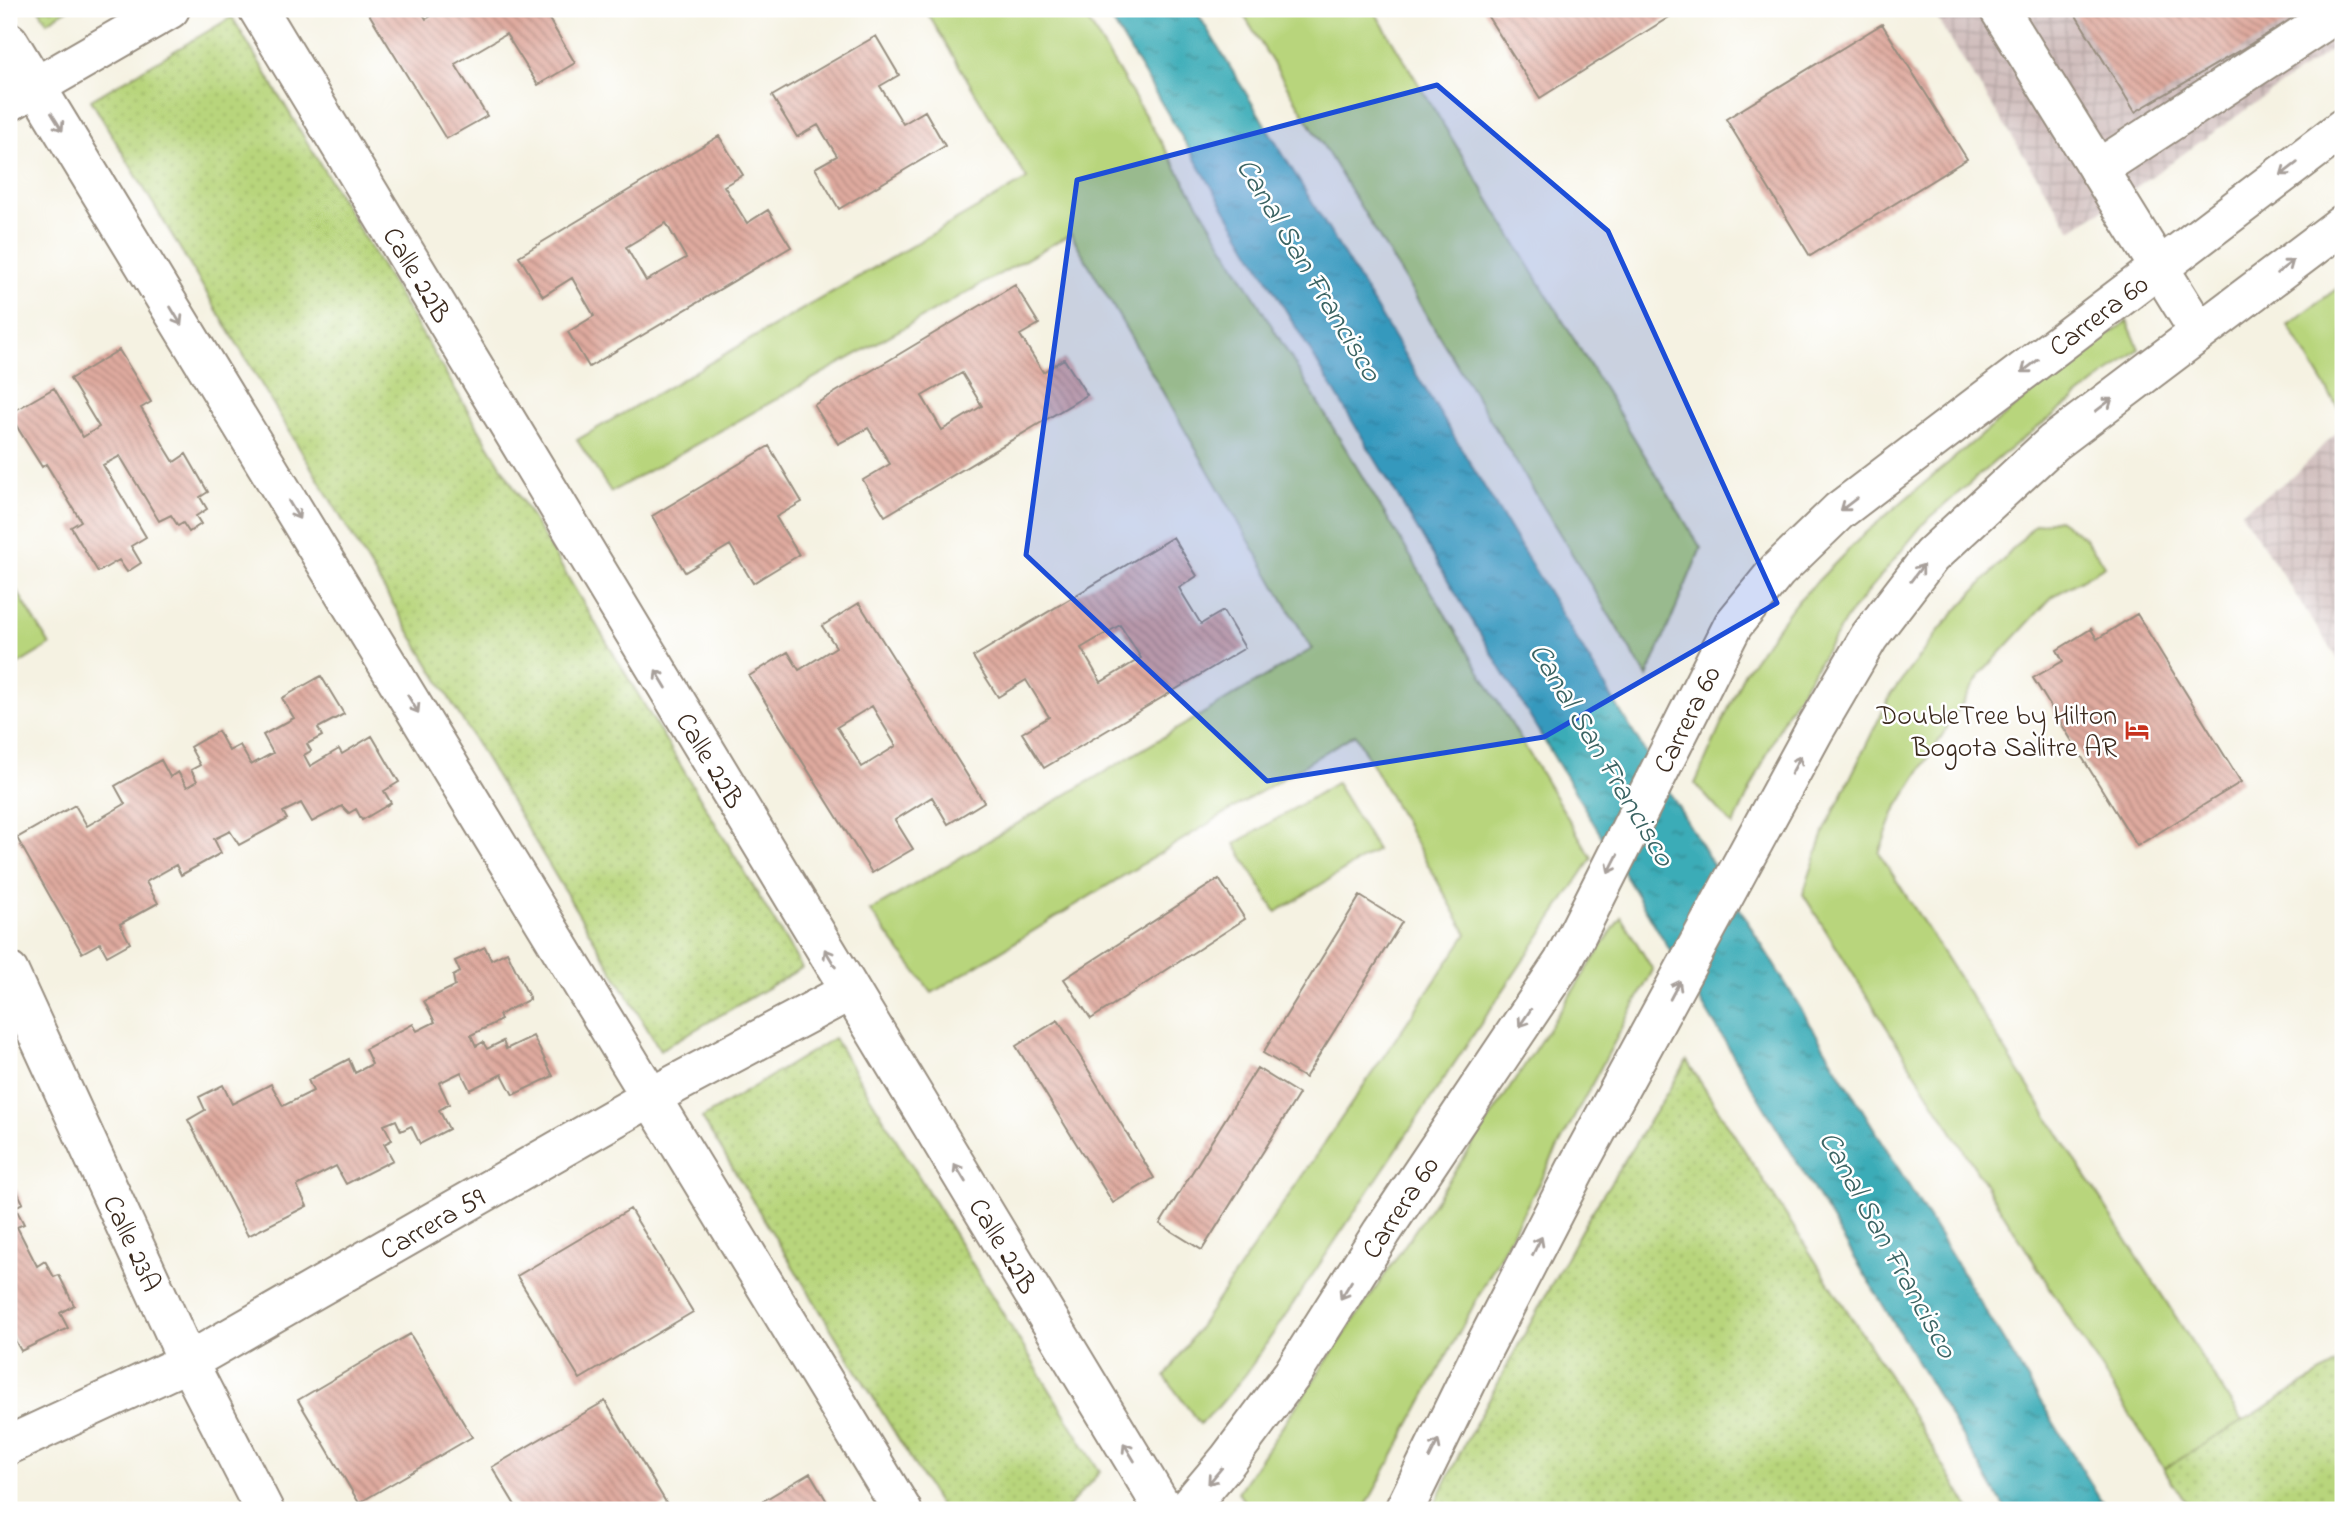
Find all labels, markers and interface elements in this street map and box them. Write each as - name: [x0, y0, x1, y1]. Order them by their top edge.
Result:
- one-way arrow: [50, 111, 64, 131]
- water label: Canal San Francisco: [1223, 150, 1392, 392]
- one-way arrow: [2280, 162, 2299, 176]
- street label: Calle 22B: [370, 220, 460, 332]
- one-way arrow: [2275, 260, 2294, 275]
- street label: Carrera 60: [2041, 266, 2158, 369]
- one-way arrow: [169, 305, 183, 325]
- one-way arrow: [2021, 358, 2039, 373]
- one-way arrow: [2094, 397, 2113, 412]
- one-way arrow: [1840, 497, 1859, 511]
- one-way arrow: [288, 499, 302, 519]
- one-way arrow: [1910, 565, 1925, 583]
- water label: Canal San Francisco: [1516, 635, 1685, 877]
- street label: Carrera 60: [1644, 660, 1733, 781]
- one-way arrow: [654, 670, 668, 690]
- one-way arrow: [406, 693, 420, 713]
- place label: DoubleTree by Hilton Bogota Salitre AR: [1876, 697, 2118, 770]
- street label: Calle 22B: [663, 706, 753, 818]
- hotel icon: DoubleTree by Hilton Bogota Salitre AR: [2123, 716, 2151, 744]
- one-way arrow: [1790, 755, 1803, 776]
- one-way arrow: [1605, 854, 1619, 874]
- one-way arrow: [822, 948, 836, 968]
- one-way arrow: [1668, 981, 1682, 1001]
- one-way arrow: [1518, 1008, 1532, 1027]
- water label: Canal San Francisco: [1806, 1124, 1968, 1368]
- street label: Carrera 60: [1353, 1149, 1451, 1268]
- one-way arrow: [953, 1164, 967, 1184]
- street label: Carrera 59: [373, 1179, 494, 1272]
- street label: Calle 23A: [90, 1189, 170, 1299]
- street label: Calle 22B: [956, 1191, 1046, 1303]
- one-way arrow: [1530, 1236, 1544, 1257]
- one-way arrow: [1338, 1279, 1352, 1299]
- one-way arrow: [1427, 1439, 1441, 1460]
- one-way arrow: [1121, 1442, 1135, 1462]
- one-way arrow: [1207, 1466, 1223, 1484]

